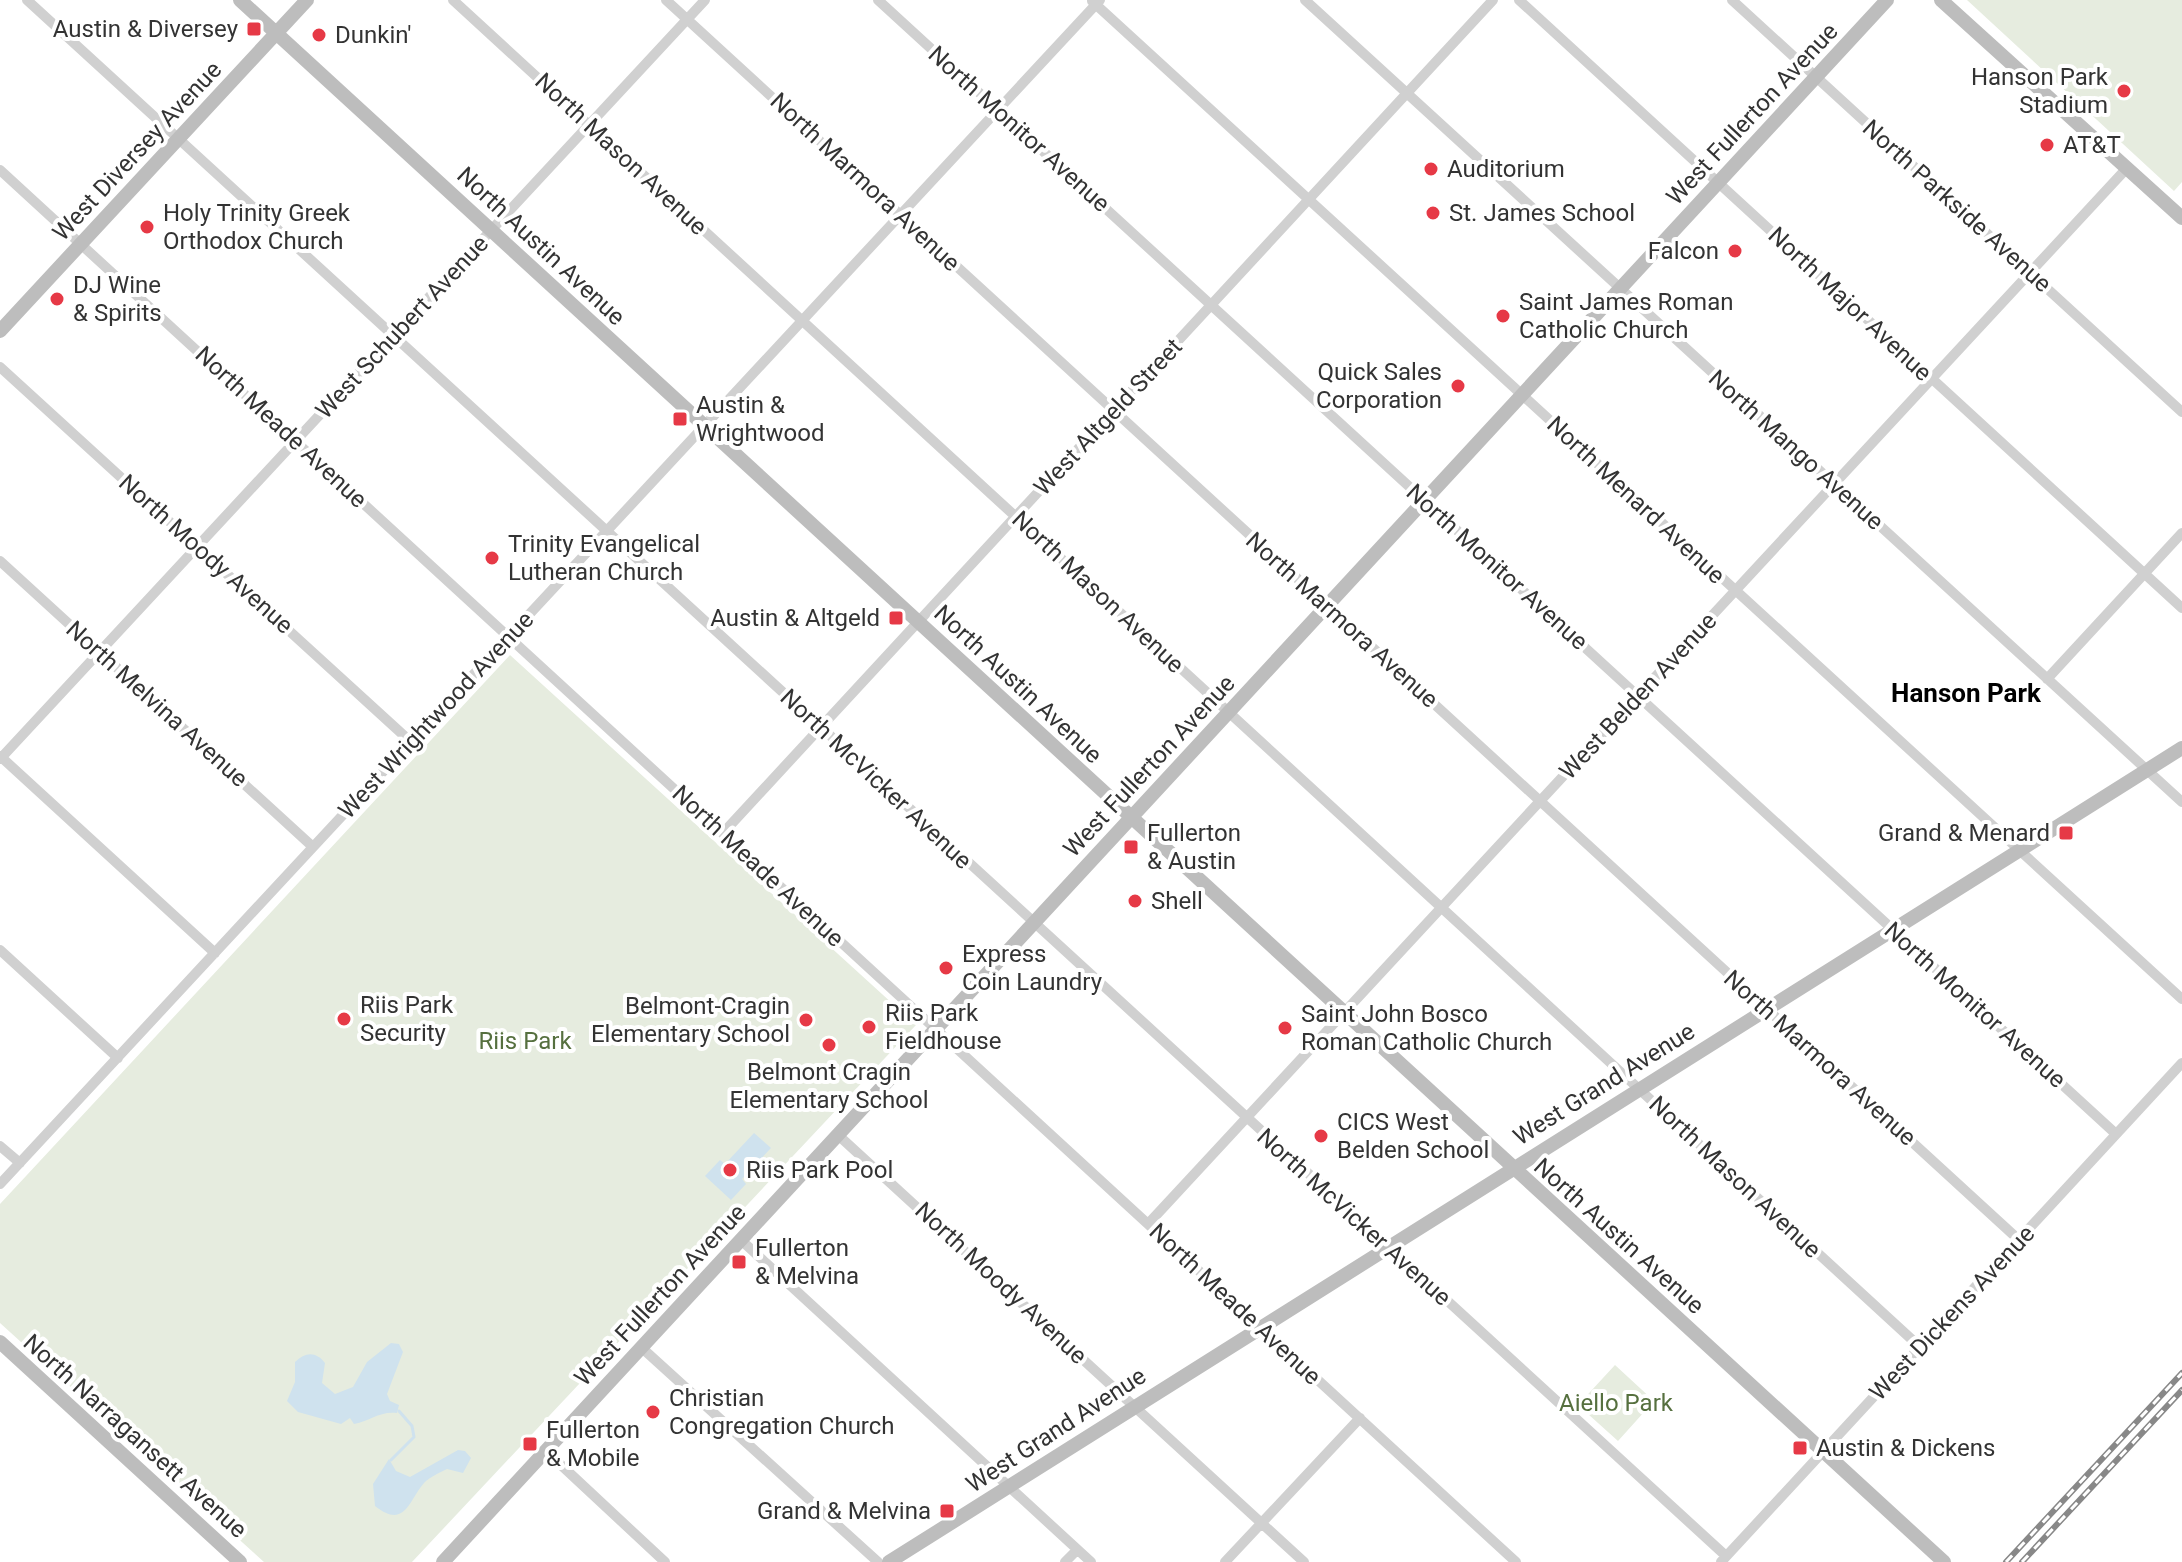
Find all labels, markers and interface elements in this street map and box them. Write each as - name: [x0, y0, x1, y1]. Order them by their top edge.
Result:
- place label: Austin & Diversey: [53, 15, 239, 43]
- street label: West Fullerton Avenue: [1661, 17, 1843, 211]
- marker: Austin & Diversey: [245, 20, 263, 38]
- place label: Dunkin': [335, 21, 411, 49]
- marker: Dunkin': [310, 26, 328, 44]
- street label: North Monitor Avenue: [923, 40, 1115, 218]
- street label: West Diversey Avenue: [47, 56, 227, 246]
- place label: Hanson Park Stadium: [1971, 63, 2109, 119]
- street label: North Mason Avenue: [529, 67, 713, 241]
- marker: Hanson Park Stadium: [2115, 82, 2133, 100]
- street label: North Marmora Avenue: [765, 87, 965, 277]
- street label: North Parkside Avenue: [1857, 114, 2057, 298]
- place label: AT&T: [2063, 131, 2121, 159]
- marker: AT&T: [2038, 136, 2056, 154]
- place label: Auditorium: [1447, 155, 1565, 183]
- marker: Auditorium: [1422, 160, 1440, 178]
- street label: North Austin Avenue: [451, 161, 631, 331]
- place label: Holy Trinity Greek Orthodox Church: [163, 199, 351, 255]
- place label: St. James School: [1449, 199, 1635, 227]
- marker: St. James School: [1424, 204, 1442, 222]
- marker: Holy Trinity Greek Orthodox Church: [138, 218, 156, 236]
- street label: North Major Avenue: [1763, 221, 1937, 387]
- street label: West Schubert Avenue: [310, 230, 494, 424]
- place label: Falcon: [1648, 237, 1719, 265]
- marker: Falcon: [1726, 242, 1744, 260]
- place label: DJ Wine & Spirits: [73, 271, 162, 327]
- place label: Saint James Roman Catholic Church: [1519, 288, 1733, 344]
- marker: DJ Wine & Spirits: [48, 290, 66, 308]
- marker: Saint James Roman Catholic Church: [1494, 307, 1512, 325]
- street label: West Altgeld Street: [1028, 333, 1188, 501]
- street label: North Meade Avenue: [190, 340, 372, 514]
- place label: Quick Sales Corporation: [1316, 358, 1442, 414]
- street label: North Mango Avenue: [1703, 364, 1889, 536]
- marker: Quick Sales Corporation: [1449, 377, 1467, 395]
- place label: Austin & Wrightwood: [696, 391, 825, 447]
- marker: Austin & Wrightwood: [671, 410, 689, 428]
- street label: North Menard Avenue: [1541, 411, 1731, 589]
- street label: North Moody Avenue: [113, 469, 299, 639]
- street label: North Monitor Avenue: [1401, 478, 1593, 656]
- street label: North Mason Avenue: [1006, 505, 1190, 679]
- street label: North Marmora Avenue: [1240, 526, 1444, 714]
- place label: Trinity Evangelical Lutheran Church: [508, 530, 700, 586]
- marker: Trinity Evangelical Lutheran Church: [483, 549, 501, 567]
- street label: North Austin Avenue: [928, 599, 1108, 769]
- place label: Austin & Altgeld: [710, 604, 880, 632]
- street label: West Wrightwood Avenue: [333, 606, 539, 824]
- street label: West Belden Avenue: [1554, 607, 1722, 785]
- marker: Austin & Altgeld: [887, 609, 905, 627]
- street label: North Melvina Avenue: [61, 615, 253, 793]
- street label: West Fullerton Avenue: [1058, 669, 1240, 863]
- district label: Hanson Park: [1891, 678, 2042, 708]
- street label: North McVicker Avenue: [775, 683, 977, 875]
- street label: North Meade Avenue: [667, 779, 849, 953]
- place label: Fullerton & Austin: [1147, 819, 1241, 875]
- place label: Grand & Menard: [1878, 819, 2050, 847]
- marker: Grand & Menard: [2057, 824, 2075, 842]
- marker: Fullerton & Austin: [1122, 838, 1140, 856]
- place label: Shell: [1151, 887, 1203, 915]
- marker: Shell: [1126, 892, 1144, 910]
- street label: North Monitor Avenue: [1879, 916, 2071, 1094]
- place label: Express Coin Laundry: [962, 940, 1103, 996]
- marker: Express Coin Laundry: [937, 959, 955, 977]
- street label: North Marmora Avenue: [1718, 964, 1922, 1152]
- place label: Riis Park Security: [360, 991, 454, 1047]
- place label: Belmont-Cragin Elementary School: [591, 992, 790, 1048]
- place label: Riis Park Fieldhouse: [885, 999, 1001, 1055]
- place label: Saint John Bosco Roman Catholic Church: [1301, 1000, 1552, 1056]
- marker: Riis Park Security: [335, 1010, 353, 1028]
- marker: Belmont-Cragin Elementary School: [797, 1011, 815, 1029]
- street label: West Grand Avenue: [1508, 1017, 1700, 1151]
- marker: Riis Park Fieldhouse: [860, 1018, 878, 1036]
- marker: Saint John Bosco Roman Catholic Church: [1276, 1019, 1294, 1037]
- park label: Riis Park: [478, 1027, 572, 1055]
- marker: Belmont Cragin Elementary School: [820, 1036, 838, 1054]
- place label: Belmont Cragin Elementary School: [729, 1058, 929, 1114]
- street label: North Mason Avenue: [1643, 1090, 1827, 1264]
- place label: CICS West Belden School: [1337, 1108, 1489, 1164]
- street label: North McVicker Avenue: [1251, 1123, 1457, 1311]
- marker: CICS West Belden School: [1312, 1127, 1330, 1145]
- street label: North Austin Avenue: [1528, 1152, 1710, 1320]
- place label: Riis Park Pool: [746, 1156, 893, 1184]
- marker: Riis Park Pool: [721, 1161, 739, 1179]
- street label: North Moody Avenue: [909, 1196, 1093, 1370]
- street label: West Fullerton Avenue: [569, 1198, 751, 1392]
- street label: North Meade Avenue: [1144, 1217, 1326, 1391]
- street label: West Dickens Avenue: [1864, 1220, 2040, 1406]
- place label: Fullerton & Melvina: [755, 1234, 859, 1290]
- marker: Fullerton & Melvina: [730, 1253, 748, 1271]
- street label: North Narragansett Avenue: [18, 1328, 252, 1544]
- street label: West Grand Avenue: [961, 1362, 1151, 1498]
- place label: Christian Congregation Church: [669, 1384, 895, 1440]
- park label: Aiello Park: [1559, 1389, 1674, 1417]
- marker: Christian Congregation Church: [644, 1403, 662, 1421]
- place label: Fullerton & Mobile: [546, 1416, 640, 1472]
- place label: Austin & Dickens: [1816, 1434, 1995, 1462]
- marker: Fullerton & Mobile: [521, 1435, 539, 1453]
- marker: Austin & Dickens: [1791, 1439, 1809, 1457]
- place label: Grand & Melvina: [757, 1497, 931, 1525]
- marker: Grand & Melvina: [938, 1502, 956, 1520]

